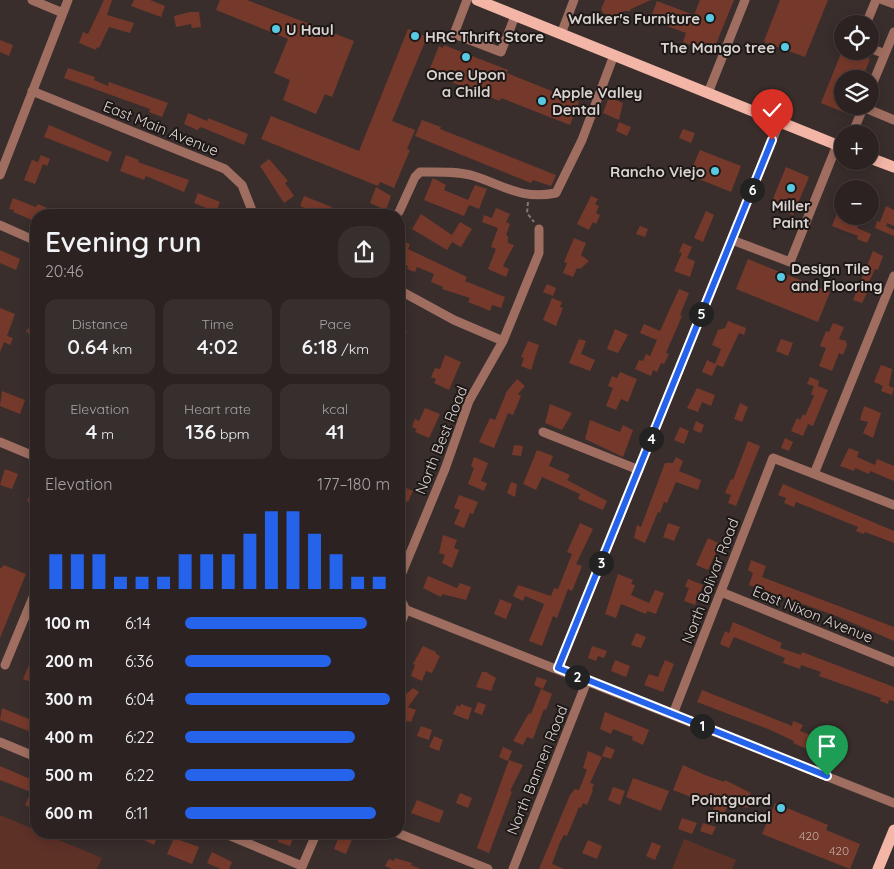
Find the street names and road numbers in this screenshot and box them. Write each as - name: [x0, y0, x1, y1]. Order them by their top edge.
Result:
- street label: East Main Avenue: [101, 96, 221, 160]
- street label: North Best Road: [411, 383, 471, 497]
- street label: North Bolivar Road: [677, 516, 743, 646]
- street label: East Nixon Avenue: [750, 581, 876, 647]
- street label: North Bannen Road: [502, 702, 572, 838]

